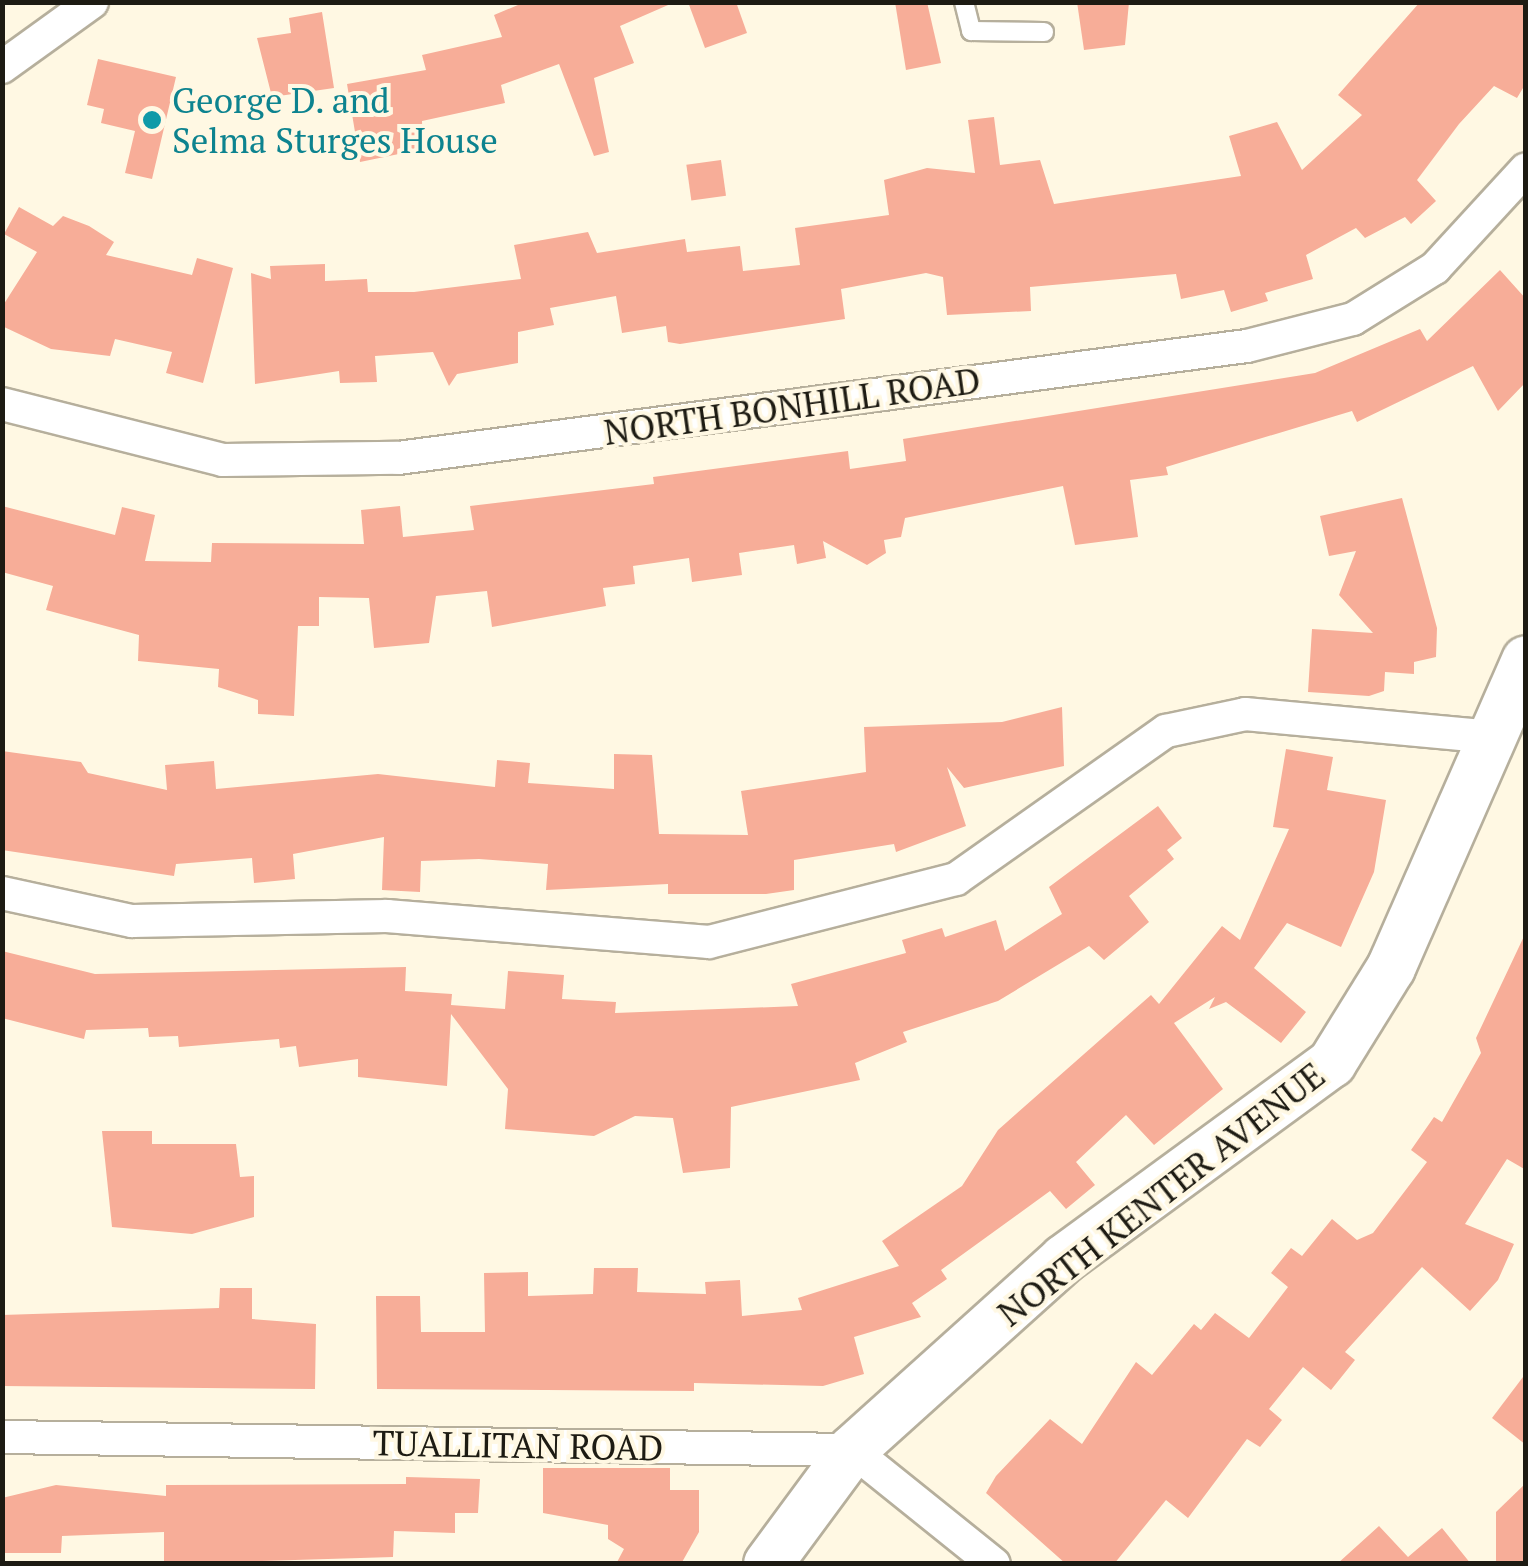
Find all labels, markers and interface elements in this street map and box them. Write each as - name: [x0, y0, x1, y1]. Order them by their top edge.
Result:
- place label: George D. and Selma Sturges House: [172, 79, 498, 161]
- marker: George D. and Selma Sturges House: [141, 109, 163, 131]
- street label: NORTH BONHILL ROAD: [601, 359, 983, 453]
- street label: NORTH KENTER AVENUE: [989, 1053, 1333, 1335]
- street label: TUALLITAN ROAD: [372, 1421, 664, 1469]

